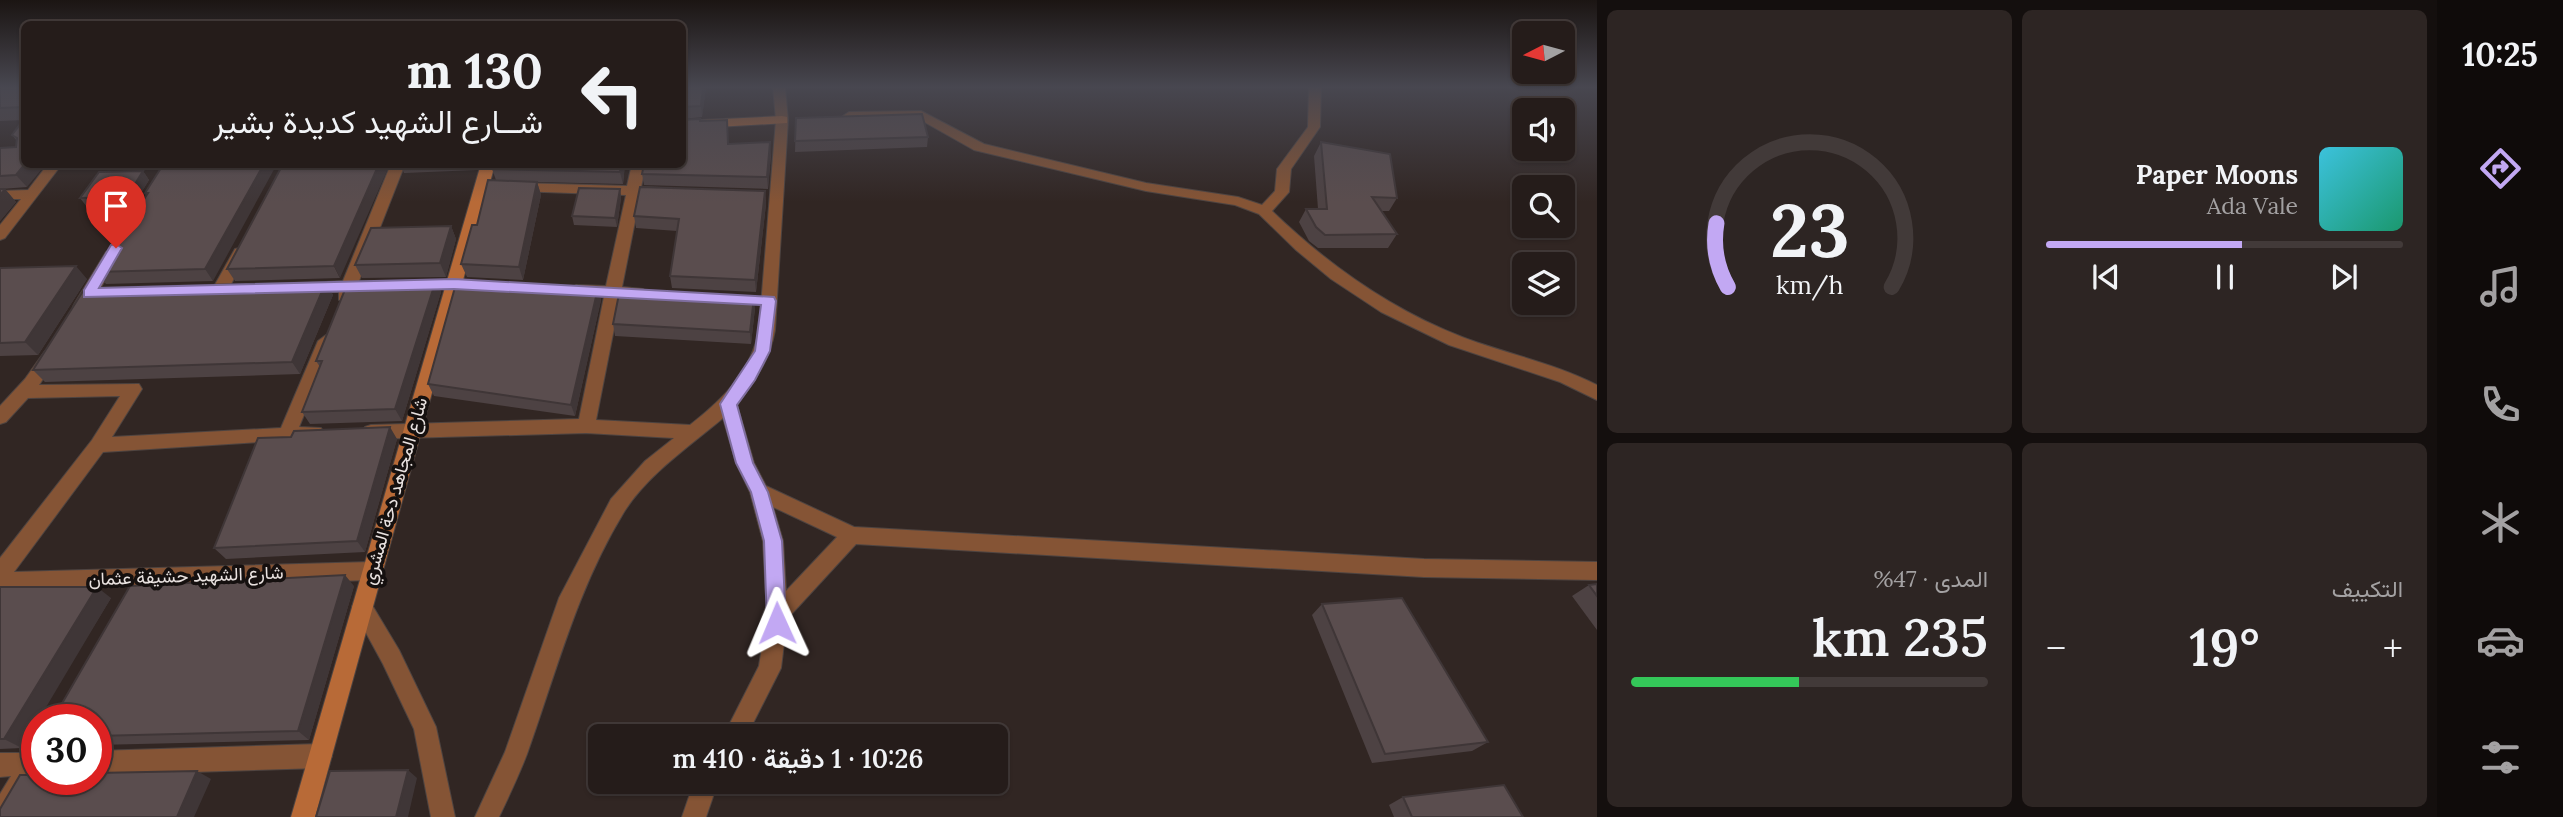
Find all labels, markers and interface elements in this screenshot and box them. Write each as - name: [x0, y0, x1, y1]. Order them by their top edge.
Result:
- north arrow: [1512, 21, 1575, 84]
- map controls: [1512, 21, 1575, 315]
- text: 10:25: [2462, 34, 2538, 75]
- text: 130 m: [407, 39, 543, 101]
- icon: left: [567, 49, 658, 140]
- button: sound: [1512, 98, 1575, 161]
- text: شــارع الشهيد كديدة بشير: [213, 101, 543, 142]
- icon: directions: [2476, 144, 2525, 193]
- text: Paper Moons: [2136, 158, 2298, 191]
- button: search: [1512, 175, 1575, 238]
- pin: [86, 176, 146, 248]
- text: 23: [1770, 185, 1849, 278]
- icon: arrive: [97, 187, 135, 225]
- text: Ada Vale: [2207, 191, 2298, 220]
- button: layers: [1512, 252, 1575, 315]
- icon: previous: [2087, 258, 2125, 296]
- icon: pause: [2206, 258, 2244, 296]
- icon: next: [2325, 258, 2363, 296]
- icon: music: [2476, 262, 2525, 311]
- text: km/h: [1776, 269, 1843, 301]
- icon: phone: [2476, 380, 2525, 429]
- street label: شارع المجاهد دحة المشري: [357, 395, 436, 588]
- icon: climate: [2476, 498, 2525, 547]
- street label: شارع الشهيد حشيفة عثمان: [88, 561, 284, 591]
- text: المدى · 47%: [1873, 564, 1988, 593]
- text: التكييف: [2332, 574, 2403, 603]
- position arrow: [740, 586, 814, 660]
- text: 235 km: [1812, 604, 1988, 670]
- text: 19°: [2189, 614, 2260, 680]
- icon: car: [2476, 616, 2525, 665]
- text: −: [2046, 624, 2066, 672]
- text: +: [2383, 624, 2403, 672]
- speed limit sign: 30: [21, 704, 112, 795]
- icon: filters: [2476, 733, 2525, 782]
- text: 10:26 · 1 دقيقة · 410 m: [673, 742, 923, 775]

